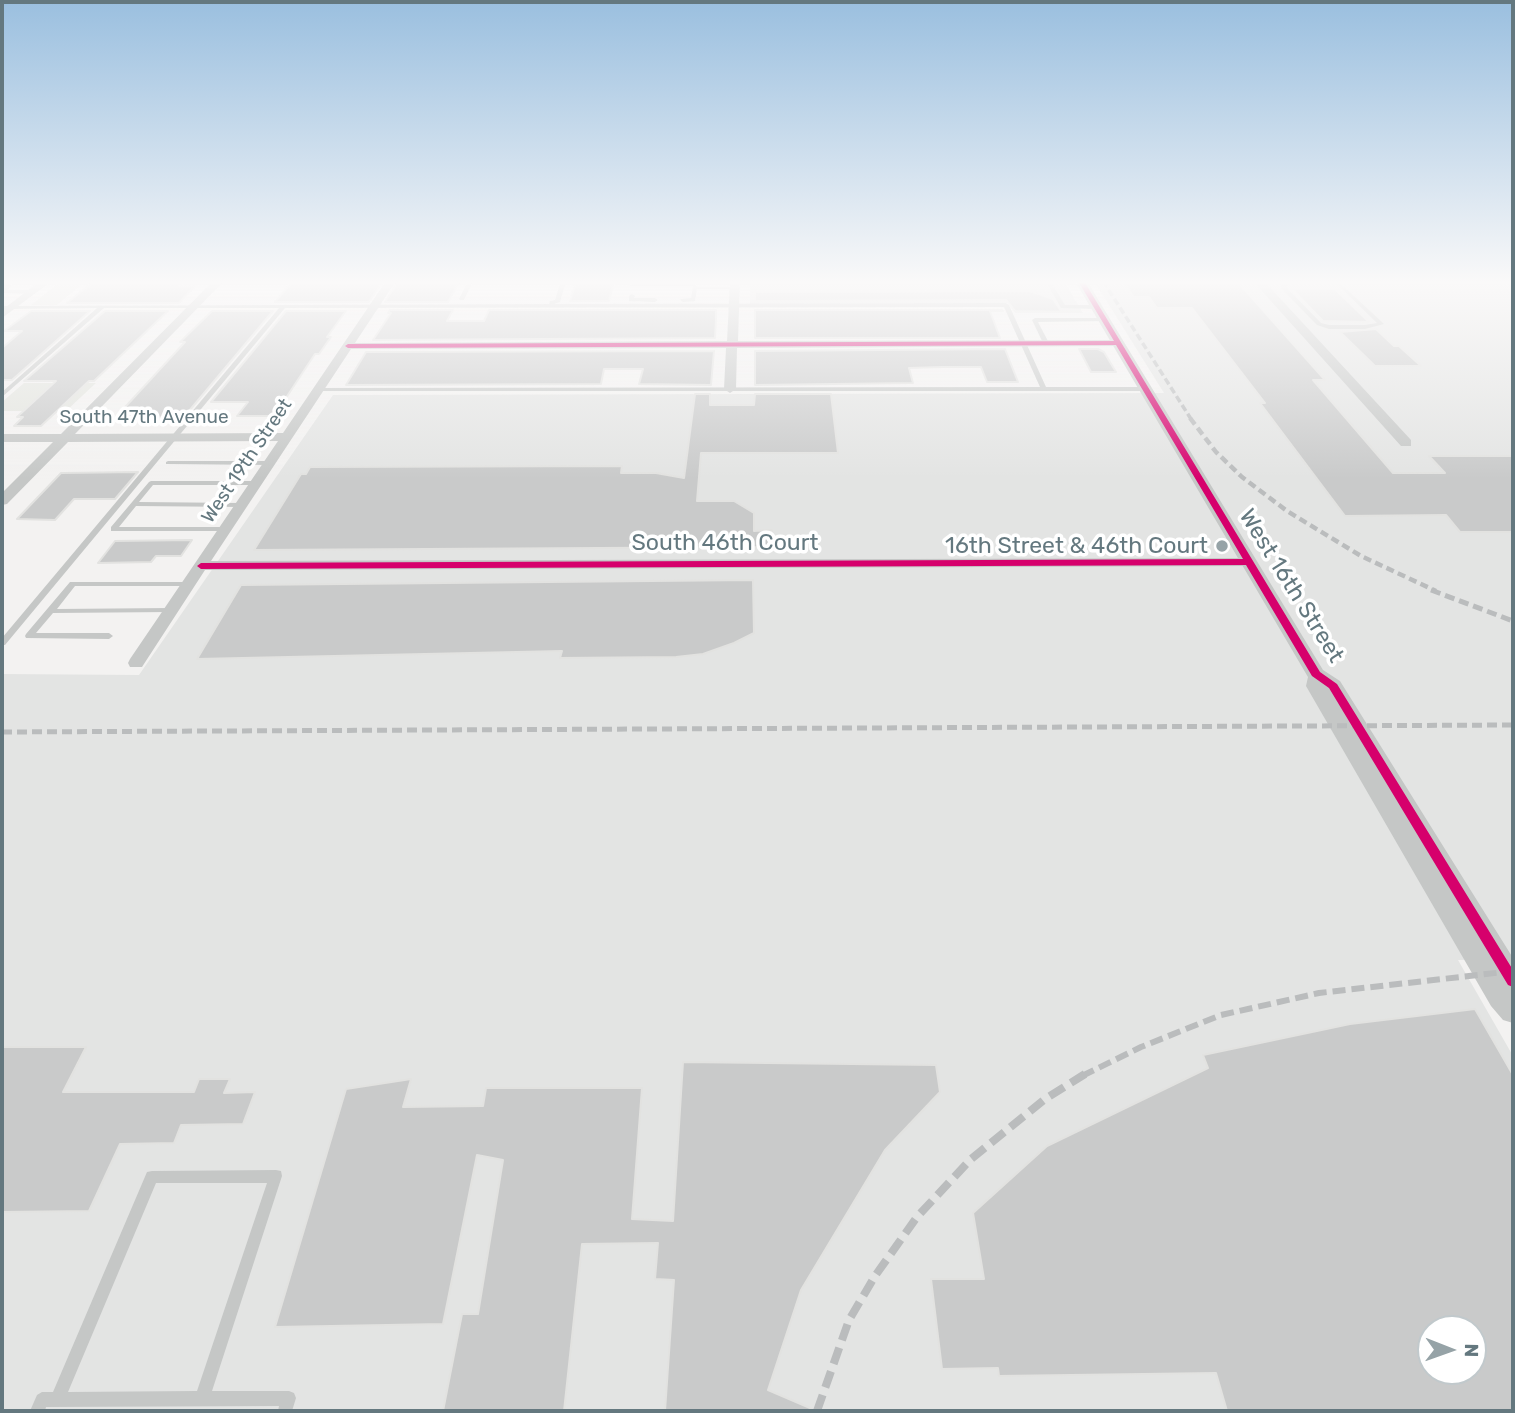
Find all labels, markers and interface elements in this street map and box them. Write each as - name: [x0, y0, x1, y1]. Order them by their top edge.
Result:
- street label: West 19th Street: [197, 394, 297, 528]
- street label: South 47th Avenue: [59, 407, 229, 429]
- street label: West 16th Street: [1233, 504, 1349, 668]
- street label: South 46th Court: [632, 529, 818, 557]
- place label: 16th Street & 46th Court: [945, 532, 1208, 560]
- marker: 16th Street & 46th Court: [1214, 538, 1230, 554]
- north arrow: [1417, 1315, 1487, 1385]
- text: N: [1460, 1343, 1483, 1357]

